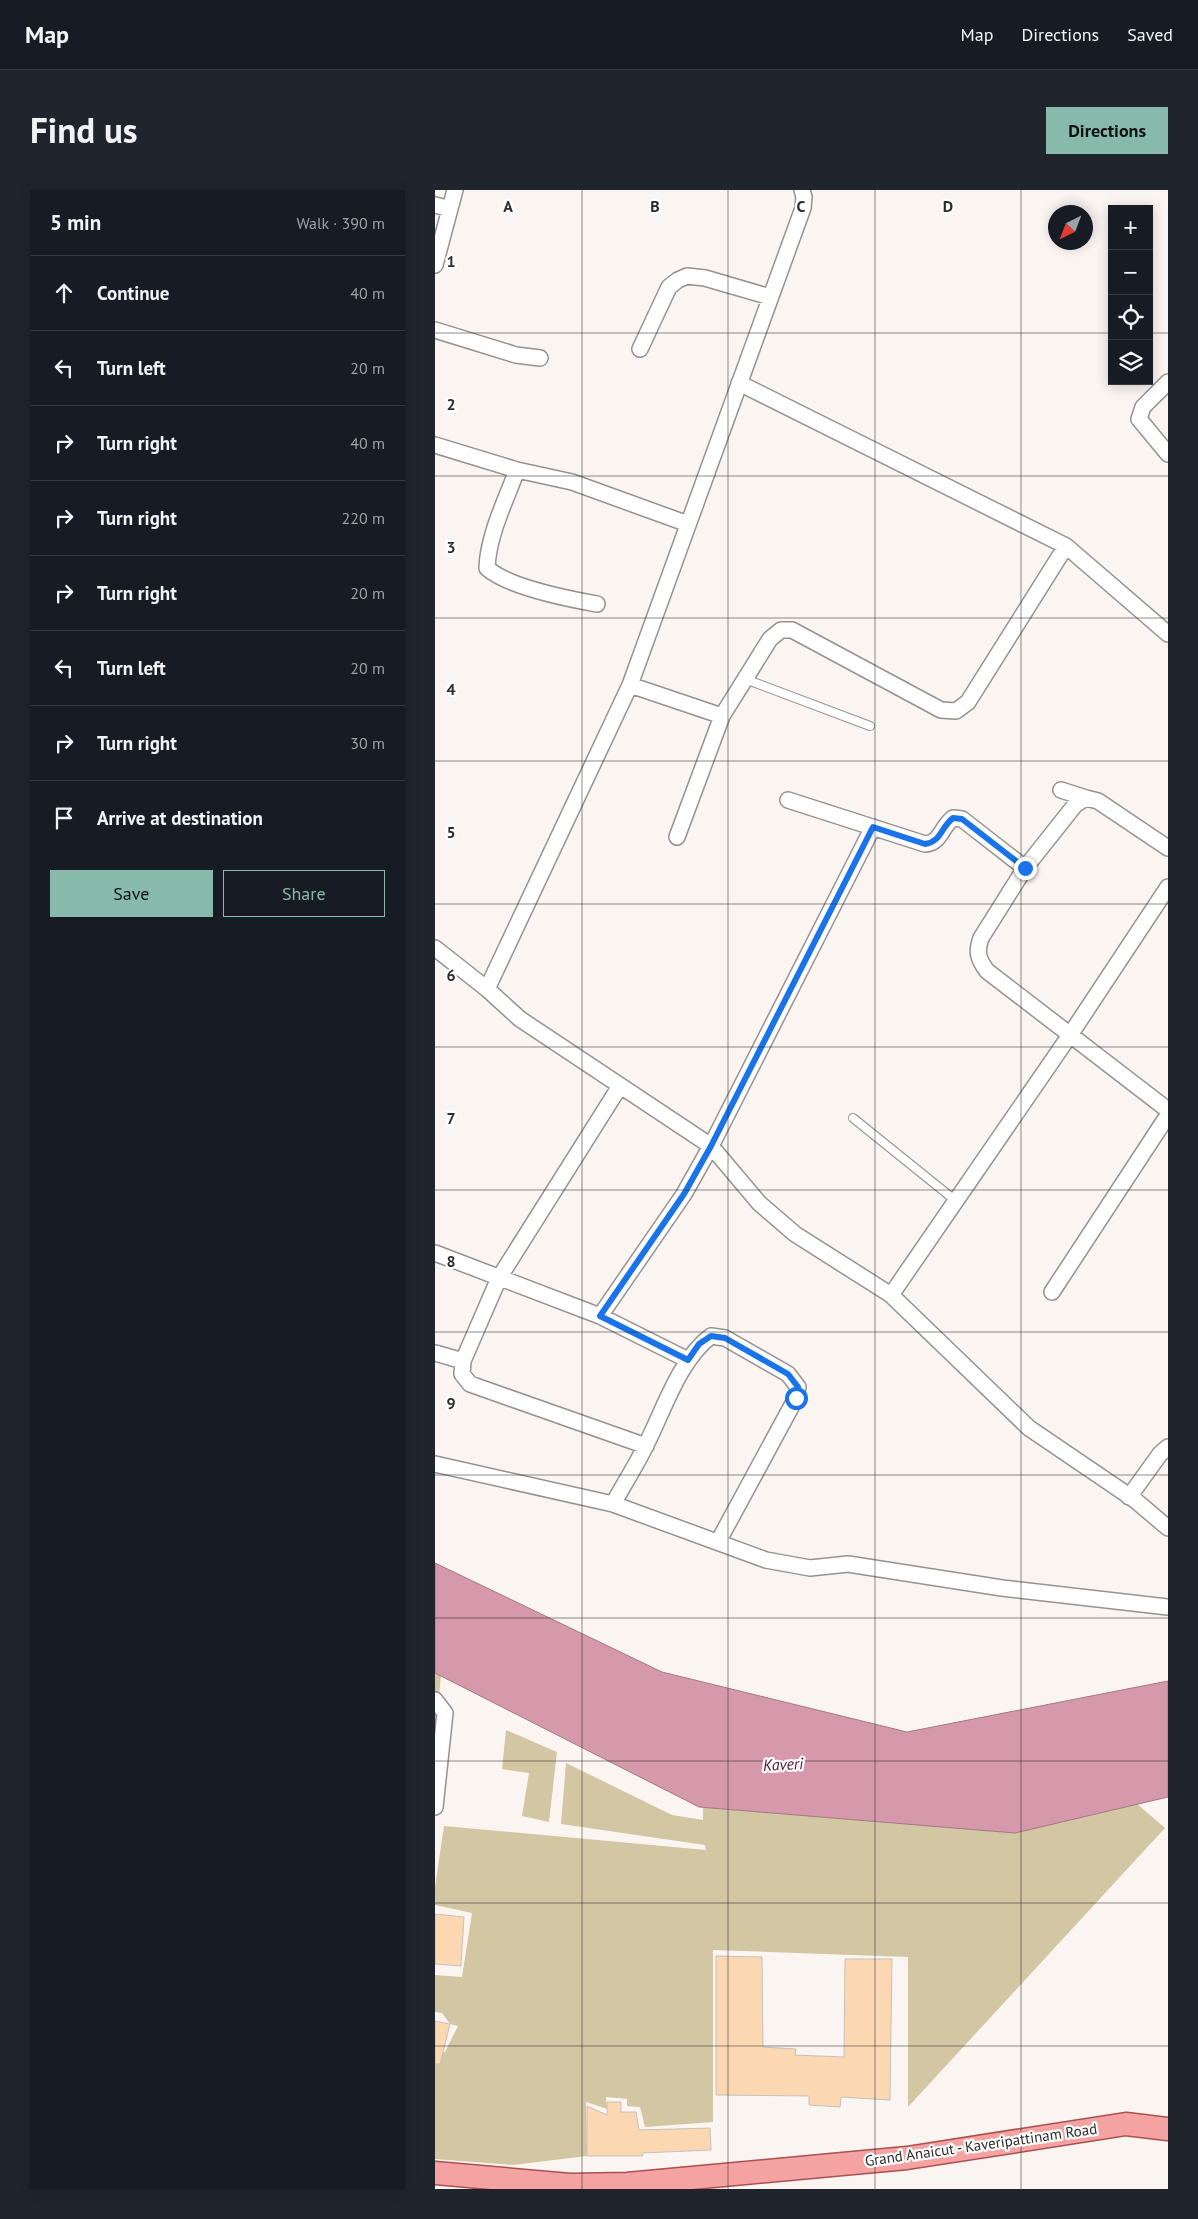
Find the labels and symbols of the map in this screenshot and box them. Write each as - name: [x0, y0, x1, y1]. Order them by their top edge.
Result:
- text: A: [503, 196, 513, 216]
- text: B: [650, 196, 660, 216]
- text: C: [797, 196, 806, 216]
- text: D: [943, 196, 953, 216]
- north arrow: [1048, 205, 1093, 250]
- text: 1: [446, 251, 456, 271]
- text: 2: [446, 394, 456, 414]
- text: 3: [446, 537, 456, 557]
- text: 4: [446, 679, 456, 699]
- text: 5: [446, 822, 456, 842]
- route end: [1014, 857, 1037, 880]
- text: 6: [446, 965, 456, 985]
- text: 7: [446, 1108, 456, 1128]
- text: 8: [446, 1251, 456, 1271]
- route start: [785, 1387, 808, 1410]
- text: 9: [446, 1393, 456, 1413]
- water label: Kaveri: [762, 1753, 804, 1775]
- street label: Grand Anaicut - Kaveripattinam Road: [864, 2119, 1098, 2170]

